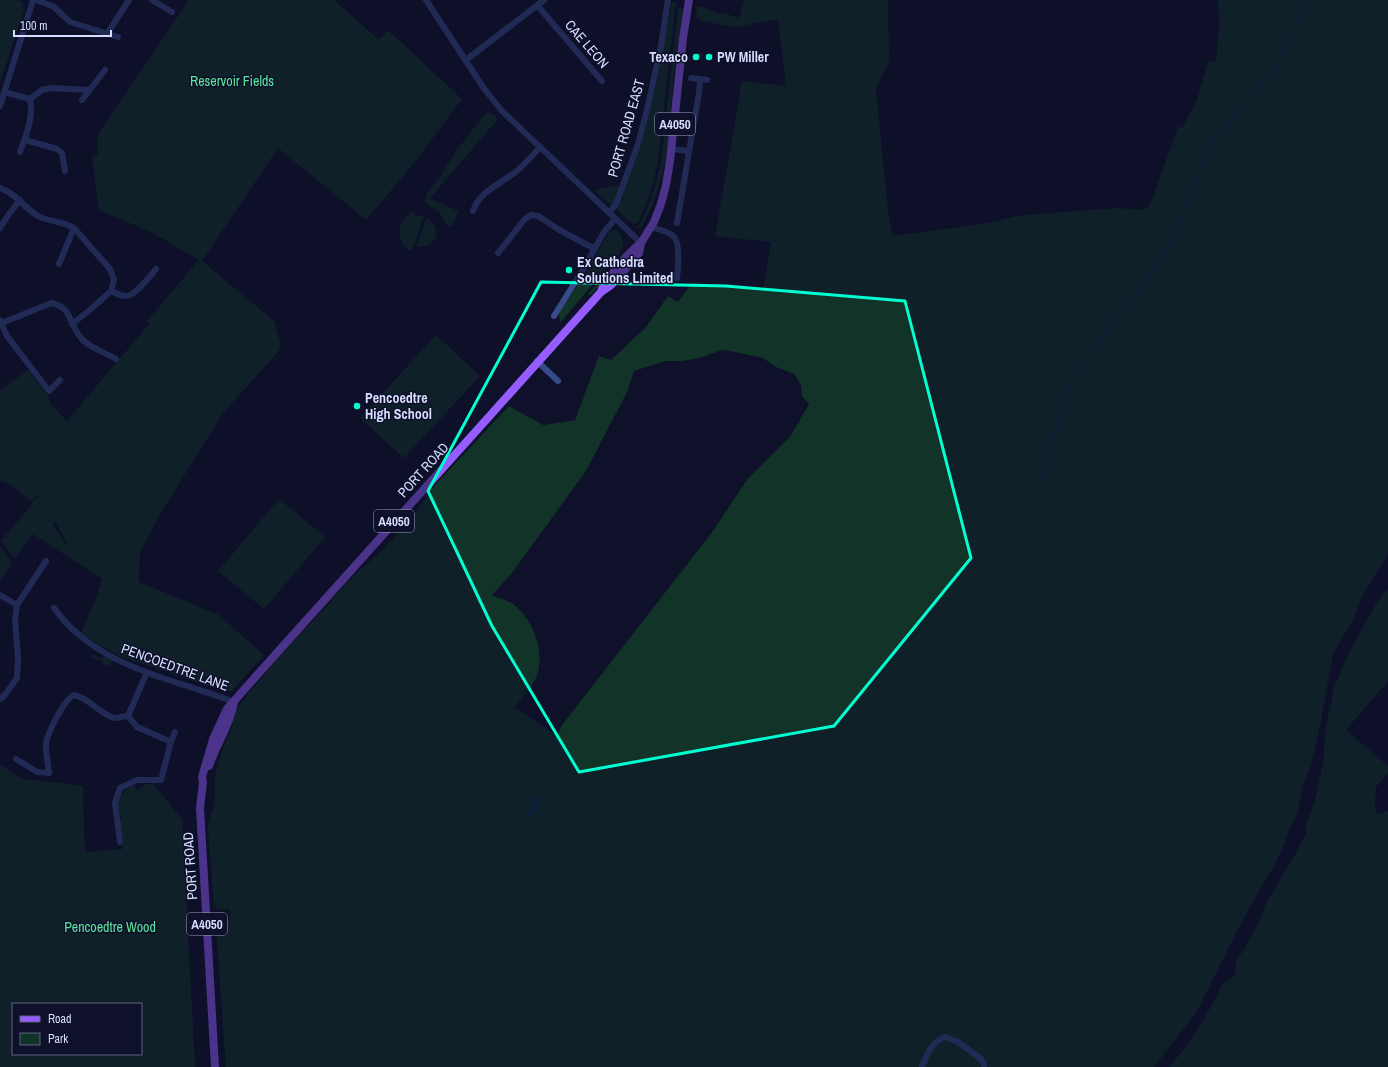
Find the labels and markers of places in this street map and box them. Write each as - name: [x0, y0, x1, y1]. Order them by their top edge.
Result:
- place label: Texaco: [649, 48, 688, 66]
- place label: PW Miller: [717, 48, 769, 66]
- marker: Texaco: [691, 52, 701, 62]
- marker: PW Miller: [704, 52, 714, 62]
- place label: Ex Cathedra Solutions Limited: [577, 253, 673, 287]
- marker: Ex Cathedra Solutions Limited: [564, 265, 574, 275]
- place label: Pencoedtre High School: [365, 389, 432, 423]
- marker: Pencoedtre High School: [352, 401, 362, 411]

